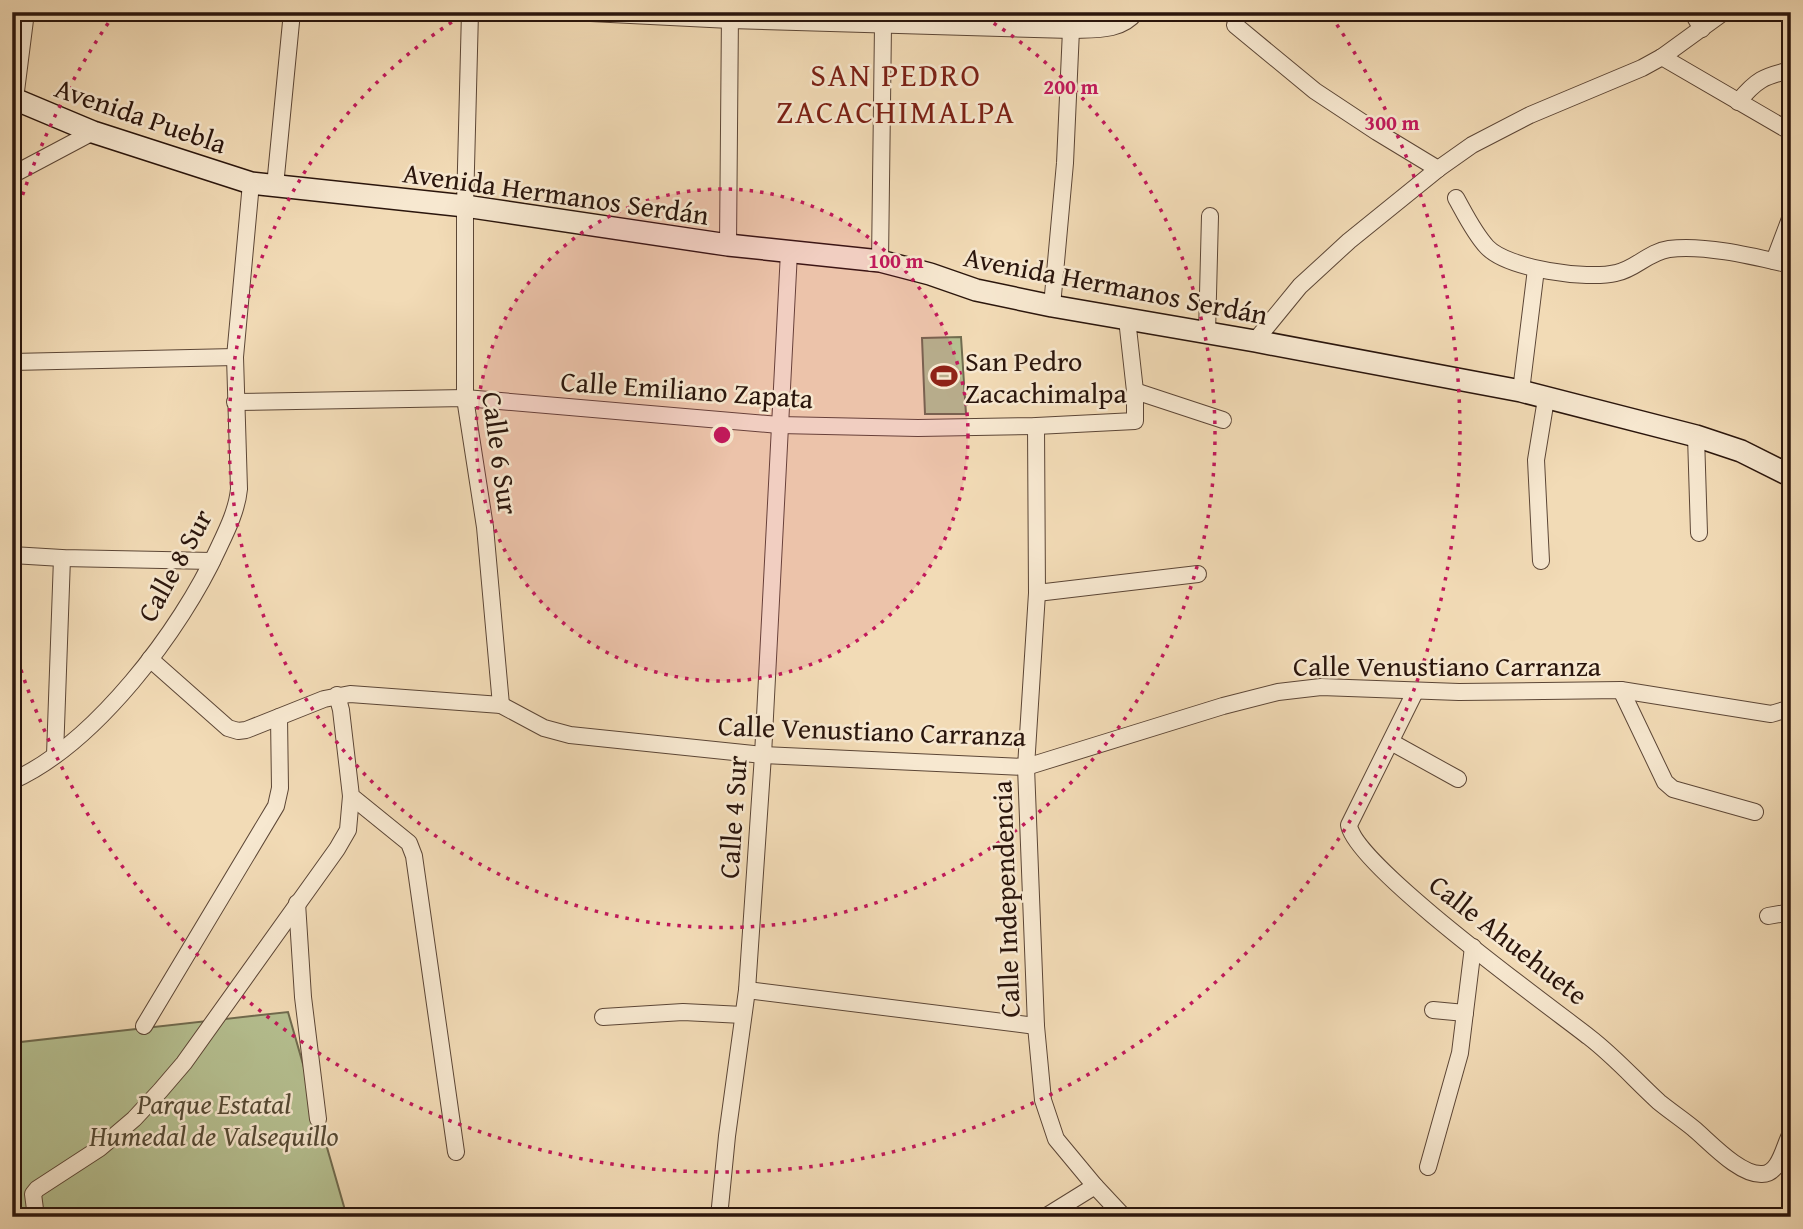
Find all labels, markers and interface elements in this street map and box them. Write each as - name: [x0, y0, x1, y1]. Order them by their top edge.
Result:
- district label: SAN PEDRO ZACACHIMALPA: [776, 51, 1016, 135]
- street label: Avenida Puebla: [50, 66, 233, 164]
- text: 200 m: [1043, 71, 1099, 102]
- text: 300 m: [1364, 107, 1420, 138]
- street label: Avenida Hermanos Serdán: [400, 151, 712, 235]
- street label: Avenida Hermanos Serdán: [961, 235, 1272, 335]
- text: 100 m: [868, 245, 924, 276]
- place label: San Pedro Zacachimalpa: [965, 340, 1127, 413]
- street label: Calle Emiliano Zapata: [559, 360, 815, 418]
- sports icon: San Pedro Zacachimalpa: [929, 361, 959, 391]
- street label: Calle 6 Sur: [472, 389, 530, 517]
- centre of rings: [710, 423, 734, 447]
- street label: Calle 8 Sur: [126, 501, 222, 629]
- street label: Calle Venustiano Carranza: [1293, 645, 1602, 686]
- street label: Calle Venustiano Carranza: [717, 704, 1027, 756]
- street label: Calle 4 Sur: [707, 754, 757, 880]
- street label: Calle Independencia: [980, 779, 1030, 1018]
- street label: Calle Ahuehuete: [1421, 864, 1597, 1014]
- park label: Parque Estatal Humedal de Valsequillo: [88, 1083, 339, 1156]

